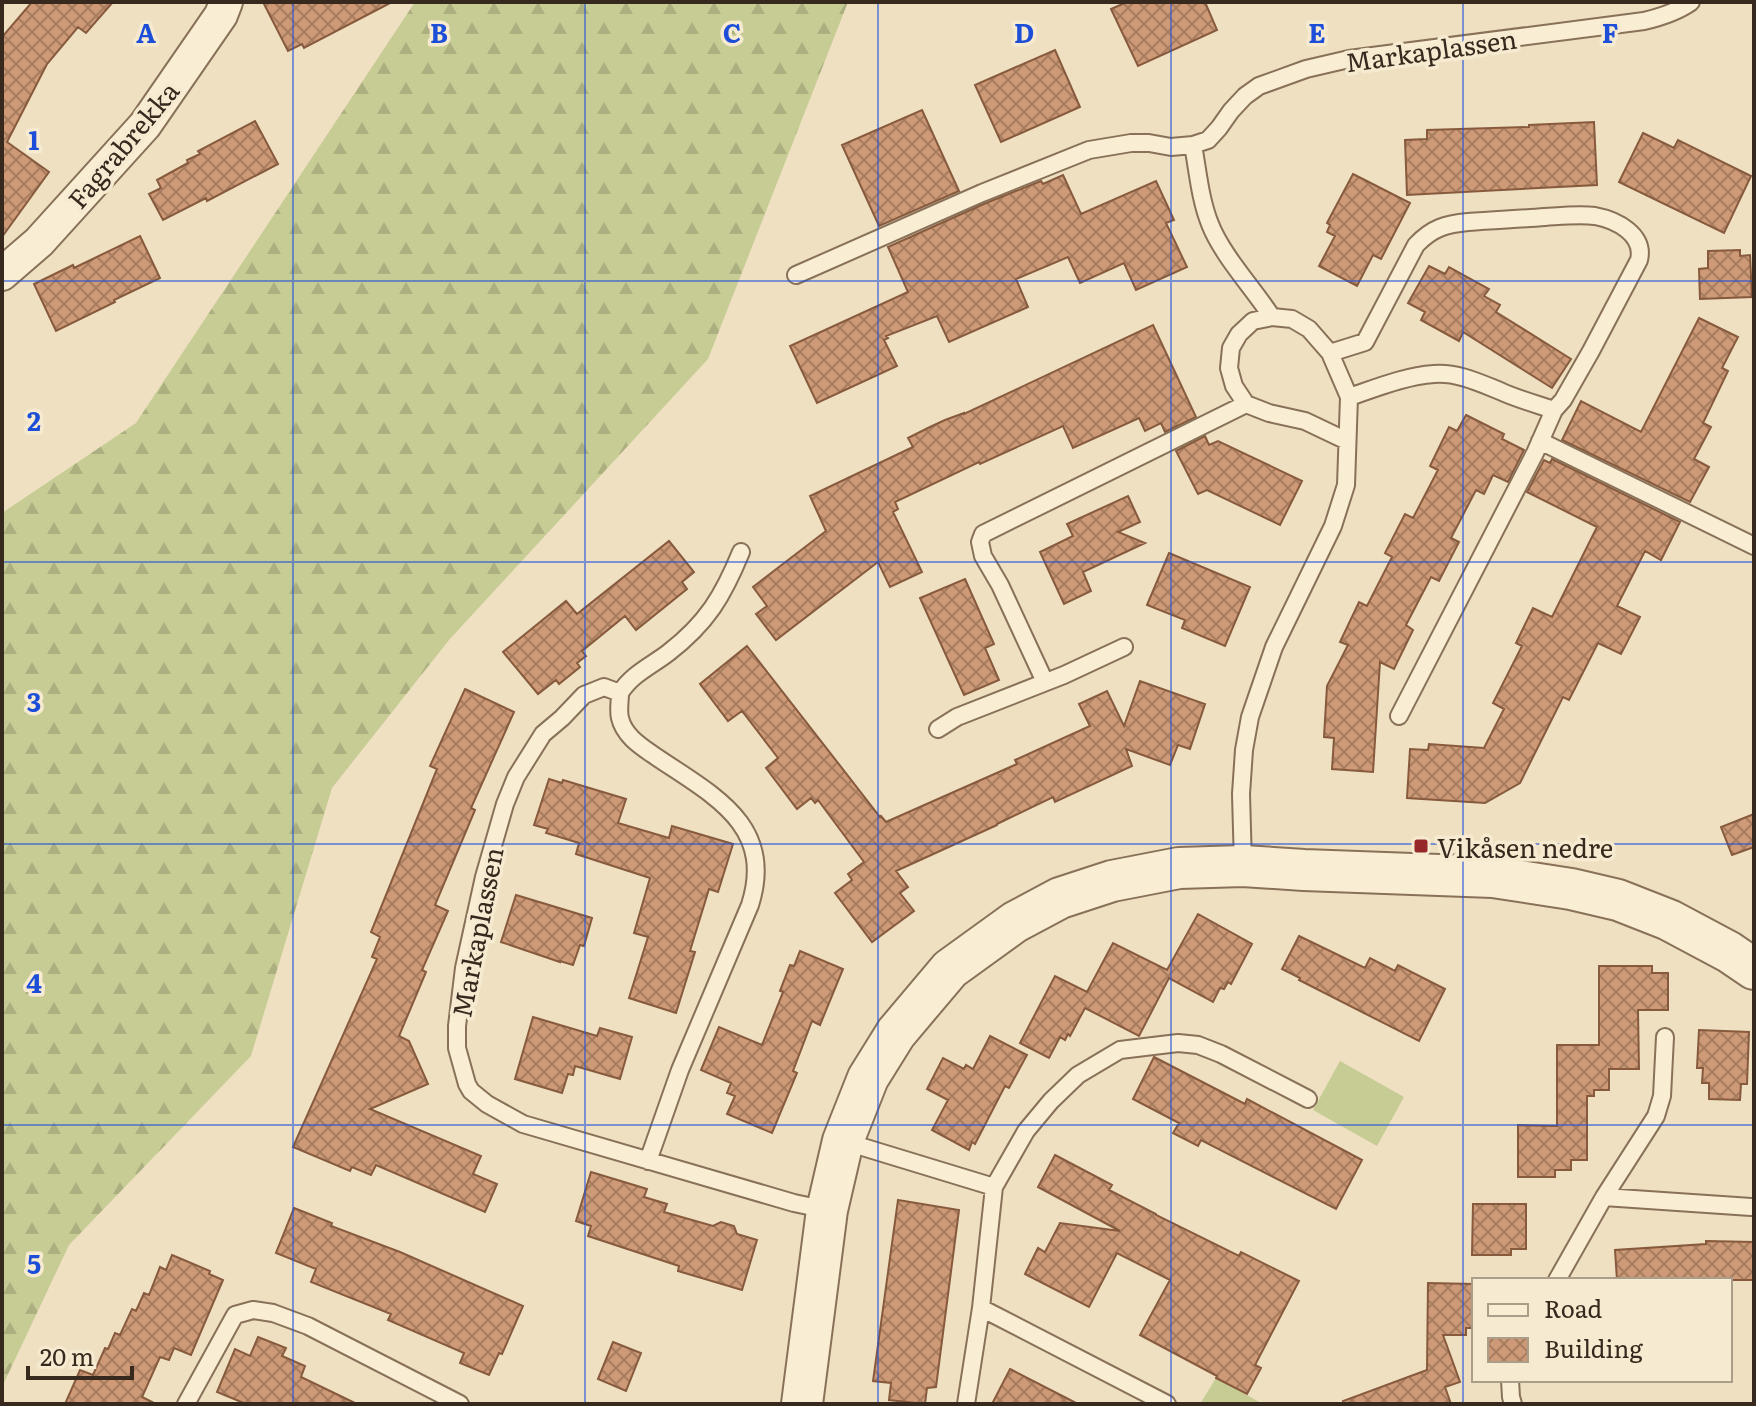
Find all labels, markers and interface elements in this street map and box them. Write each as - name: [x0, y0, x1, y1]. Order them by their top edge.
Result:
- text: A: [136, 12, 156, 51]
- text: B: [430, 12, 448, 51]
- text: C: [723, 12, 741, 51]
- text: D: [1014, 12, 1034, 51]
- text: E: [1308, 12, 1326, 51]
- text: F: [1602, 12, 1618, 51]
- street label: Markaplassen: [1343, 18, 1519, 80]
- street label: Fagrabrekka: [57, 72, 187, 216]
- text: 1: [29, 119, 40, 158]
- text: 2: [27, 400, 41, 439]
- text: 3: [27, 681, 41, 720]
- place label: Vikåsen nedre: [1437, 827, 1613, 866]
- marker: Vikåsen nedre: [1412, 837, 1430, 855]
- street label: Markaplassen: [440, 843, 512, 1021]
- text: 4: [26, 962, 42, 1001]
- text: 5: [27, 1243, 41, 1282]
- legend: [1472, 1278, 1732, 1382]
- text: Road: [1544, 1290, 1603, 1325]
- scale bar: [28, 1330, 132, 1380]
- text: Building: [1544, 1330, 1643, 1365]
- text: 20 m: [40, 1338, 94, 1373]

